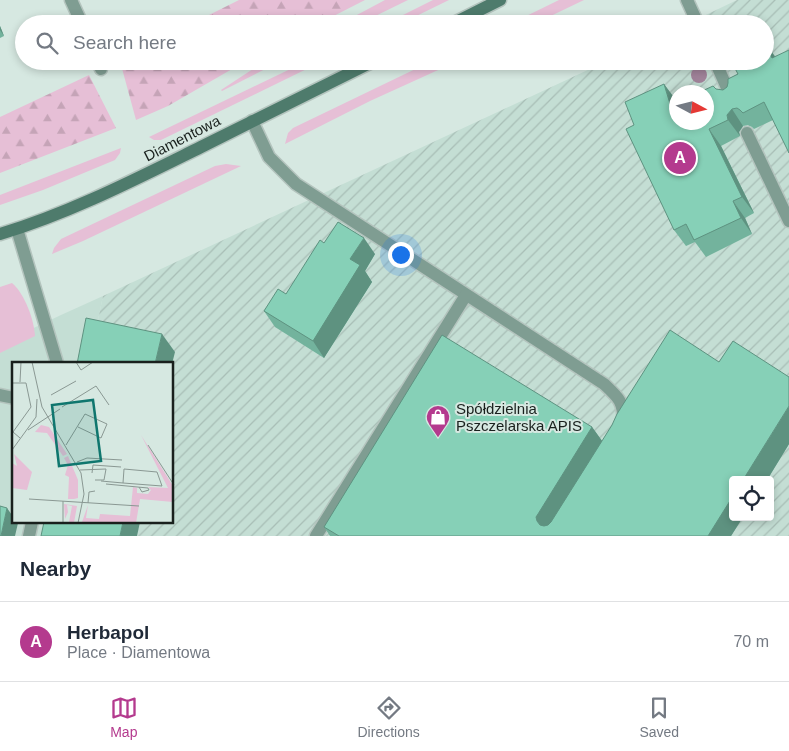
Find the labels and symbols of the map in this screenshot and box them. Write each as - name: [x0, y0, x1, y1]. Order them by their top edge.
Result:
- north arrow: [669, 85, 714, 130]
- street label: Diamentowa: [141, 111, 224, 164]
- pin: A: [664, 139, 696, 177]
- your location: [388, 242, 414, 268]
- inset map: [12, 362, 174, 524]
- place label: Spółdzielnia Pszczelarska APIS: [456, 400, 582, 434]
- shop icon: Spółdzielnia Pszczelarska APIS: [425, 404, 451, 438]

